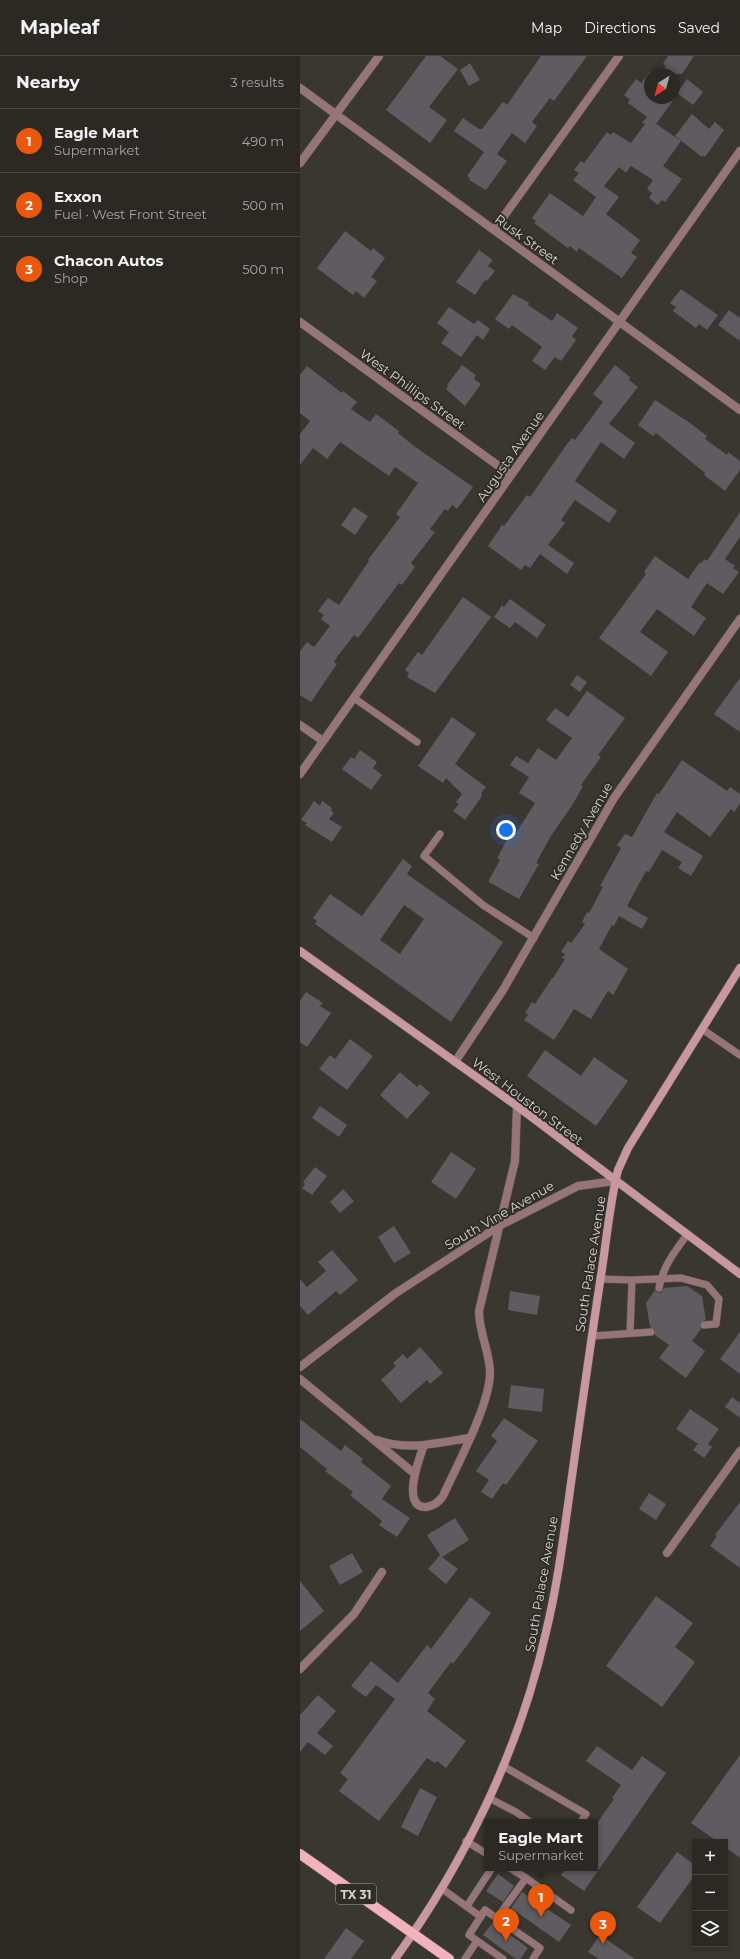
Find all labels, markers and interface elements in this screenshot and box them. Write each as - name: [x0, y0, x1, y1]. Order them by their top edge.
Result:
- text: Mapleaf: [20, 16, 99, 39]
- text: Map: [531, 19, 562, 37]
- text: Directions: [584, 19, 656, 37]
- text: Saved: [678, 19, 720, 37]
- north arrow: [644, 68, 680, 104]
- text: Nearby: [16, 72, 80, 92]
- text: 3 results: [230, 74, 284, 90]
- text: Eagle Mart: [54, 123, 139, 142]
- text: 1: [26, 133, 32, 149]
- text: 490 m: [242, 133, 284, 149]
- text: Supermarket: [54, 142, 140, 158]
- text: Exxon: [54, 187, 102, 206]
- text: 2: [25, 197, 33, 213]
- text: 500 m: [242, 197, 284, 213]
- text: Fuel · West Front Street: [54, 206, 207, 222]
- street label: Rusk Street: [492, 210, 562, 268]
- text: Chacon Autos: [54, 251, 163, 270]
- text: 3: [25, 261, 33, 277]
- text: 500 m: [242, 261, 284, 277]
- text: Shop: [54, 270, 88, 286]
- street label: West Phillips Street: [357, 345, 469, 433]
- street label: Augusta Avenue: [473, 407, 547, 504]
- street label: Kennedy Avenue: [546, 779, 616, 883]
- your location: [496, 820, 516, 840]
- street label: West Houston Street: [469, 1054, 587, 1148]
- street label: South Vine Avenue: [441, 1177, 557, 1253]
- street label: South Palace Avenue: [571, 1195, 609, 1333]
- street label: South Palace Avenue: [521, 1515, 561, 1653]
- popup: [484, 1819, 598, 1871]
- text: Eagle Mart: [498, 1828, 583, 1847]
- map controls: [692, 1839, 728, 1947]
- button: +: [692, 1839, 728, 1875]
- text: Supermarket: [498, 1847, 584, 1863]
- button: −: [692, 1875, 728, 1911]
- road number: TX 31: [336, 1884, 376, 1904]
- pin: 1: [528, 1884, 554, 1917]
- pin: 2: [493, 1908, 519, 1941]
- pin: 3: [590, 1911, 616, 1944]
- button: layers: [692, 1911, 728, 1947]

